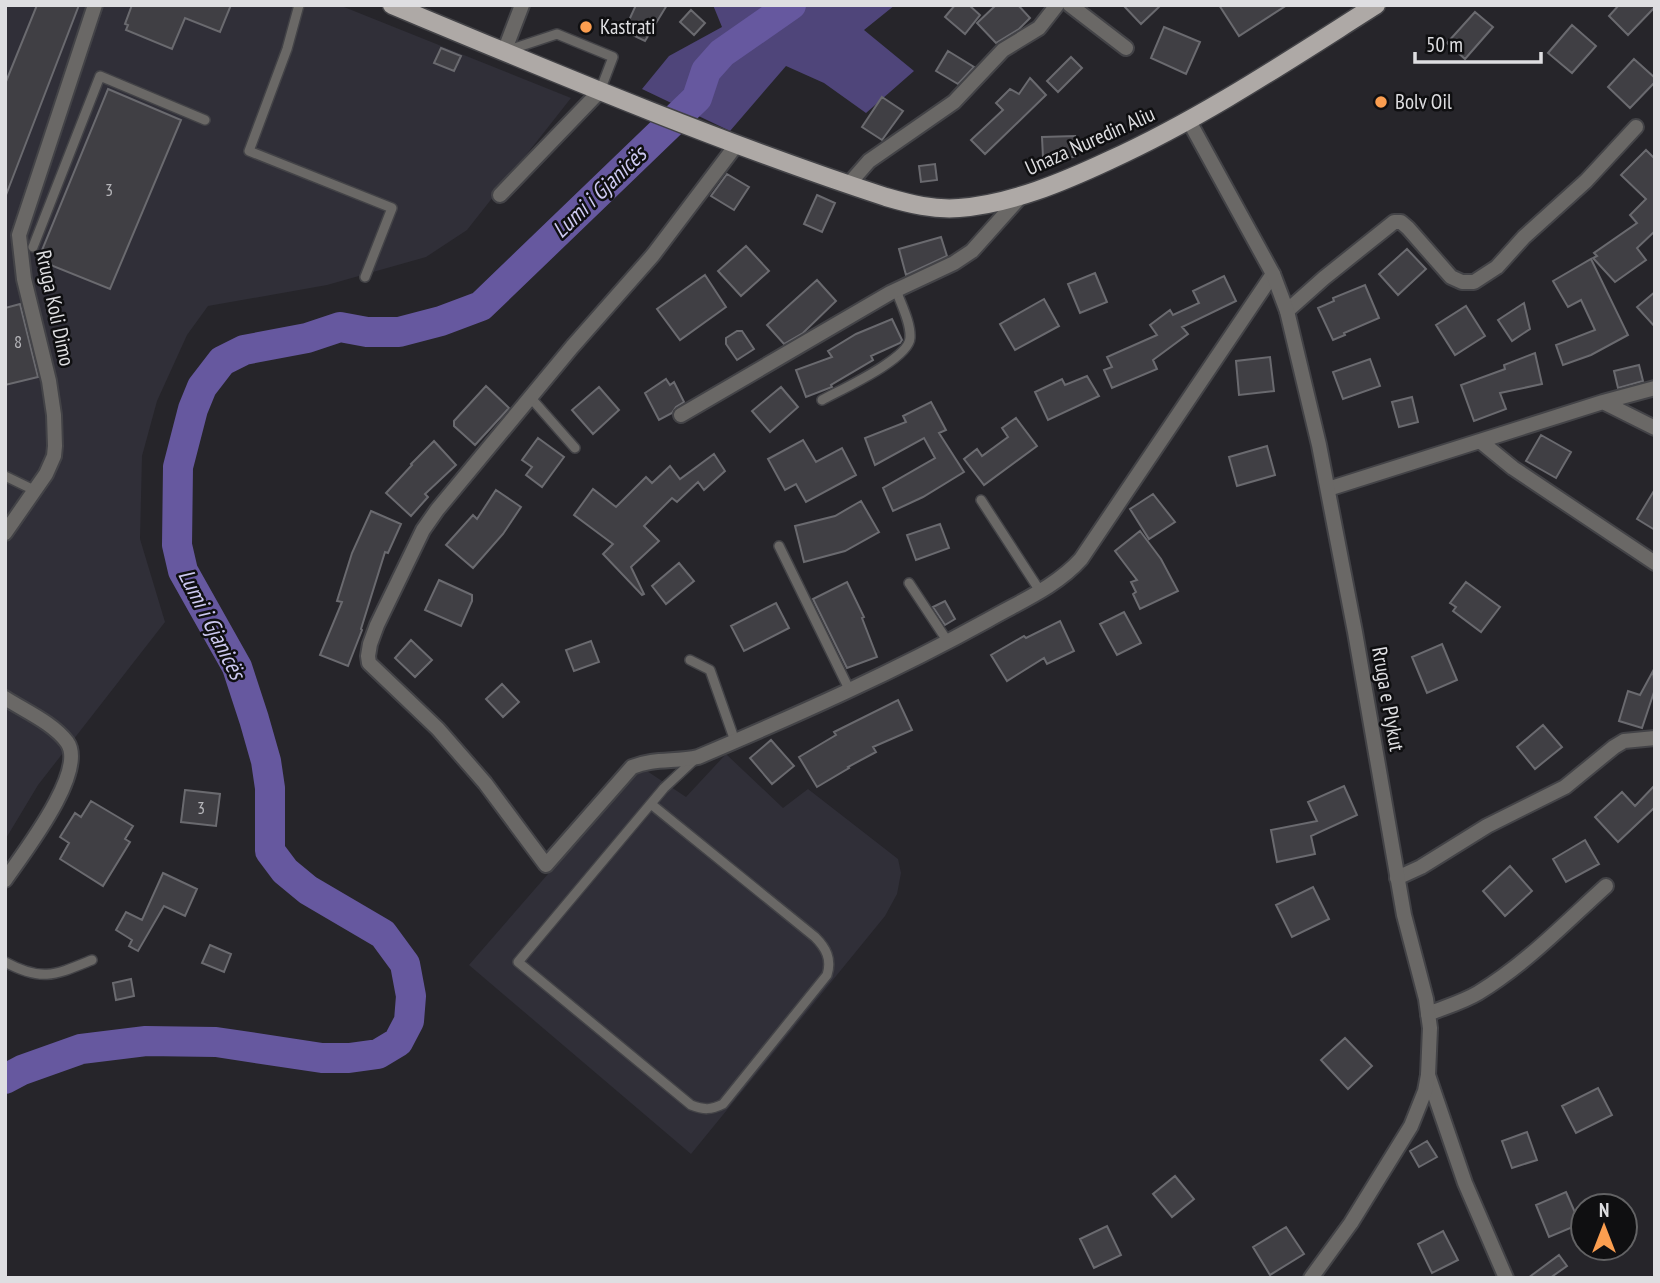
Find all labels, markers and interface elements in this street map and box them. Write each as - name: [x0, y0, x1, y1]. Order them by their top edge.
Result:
- place label: Kastrati: [600, 13, 656, 40]
- marker: Kastrati: [578, 19, 594, 35]
- scale bar: [1415, 21, 1541, 65]
- text: 50 m: [1426, 31, 1463, 58]
- place label: Bolv Oil: [1395, 88, 1452, 115]
- marker: Bolv Oil: [1373, 94, 1389, 110]
- street label: Unaza Nuredin Aliu: [1021, 100, 1159, 181]
- water label: Lumi i Gjanicës: [546, 138, 653, 244]
- house number: 3: [105, 178, 113, 201]
- street label: Rruga Koli Dimo: [30, 248, 81, 368]
- house number: 8: [14, 330, 22, 353]
- water label: Lumi i Gjanicës: [172, 564, 254, 686]
- street label: Rruga e Plykut: [1366, 645, 1411, 753]
- house number: 3: [197, 796, 205, 819]
- north arrow: [1569, 1192, 1639, 1262]
- text: N: [1599, 1198, 1609, 1222]

